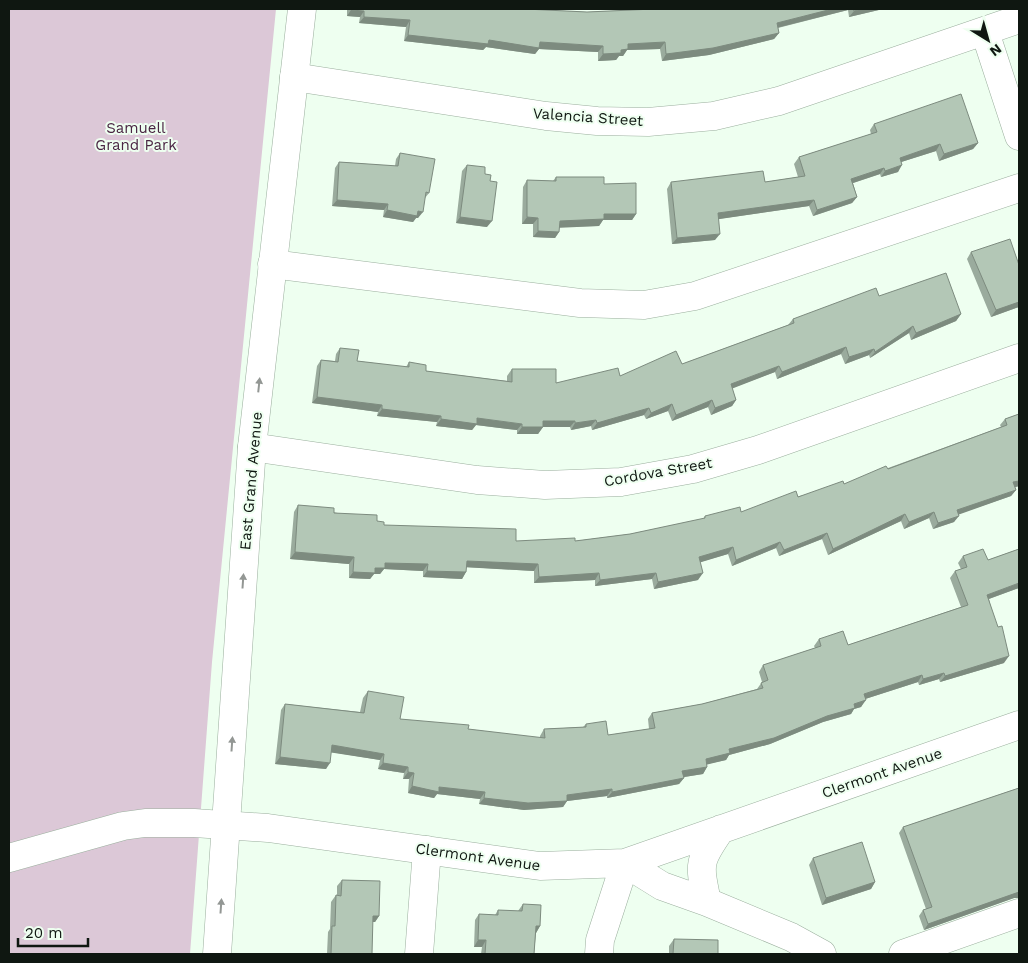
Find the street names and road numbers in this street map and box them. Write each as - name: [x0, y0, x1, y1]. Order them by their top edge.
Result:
- street label: Valencia Street: [532, 104, 645, 130]
- street label: East Grand Avenue: [236, 411, 266, 551]
- street label: Cordova Street: [602, 453, 714, 490]
- street label: Clermont Avenue: [820, 744, 944, 802]
- street label: Clermont Avenue: [414, 839, 542, 875]

